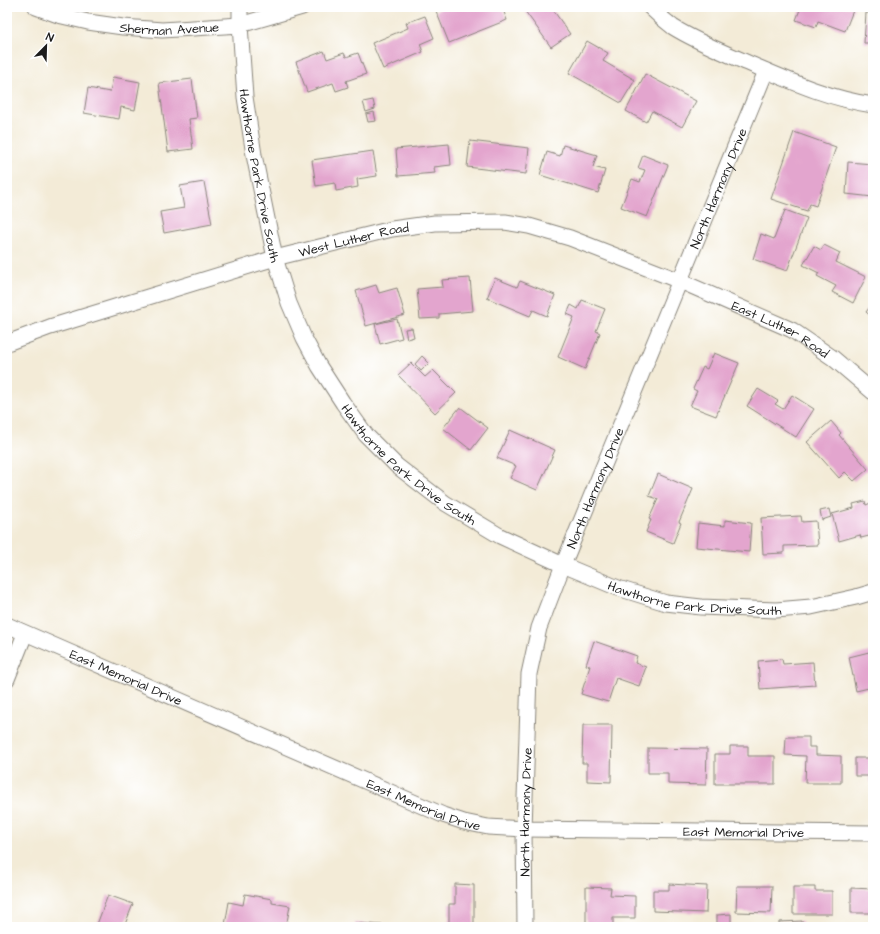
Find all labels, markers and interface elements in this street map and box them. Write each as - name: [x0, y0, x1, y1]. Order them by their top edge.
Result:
- street label: Sherman Avenue: [119, 18, 220, 40]
- north arrow: [26, 26, 66, 66]
- text: N: [44, 29, 56, 46]
- street label: Hawthorne Park Drive South: [234, 88, 284, 265]
- street label: North Harmony Drive: [686, 125, 752, 252]
- street label: West Luther Road: [297, 219, 410, 262]
- street label: East Luther Road: [729, 297, 833, 363]
- street label: Hawthorne Park Drive South: [337, 401, 480, 530]
- street label: North Harmony Drive: [563, 425, 628, 551]
- street label: Hawthorne Park Drive South: [605, 577, 783, 620]
- street label: East Memorial Drive: [67, 645, 185, 710]
- street label: North Harmony Drive: [516, 747, 537, 877]
- street label: East Memorial Drive: [364, 775, 482, 835]
- street label: East Memorial Drive: [683, 823, 804, 842]

